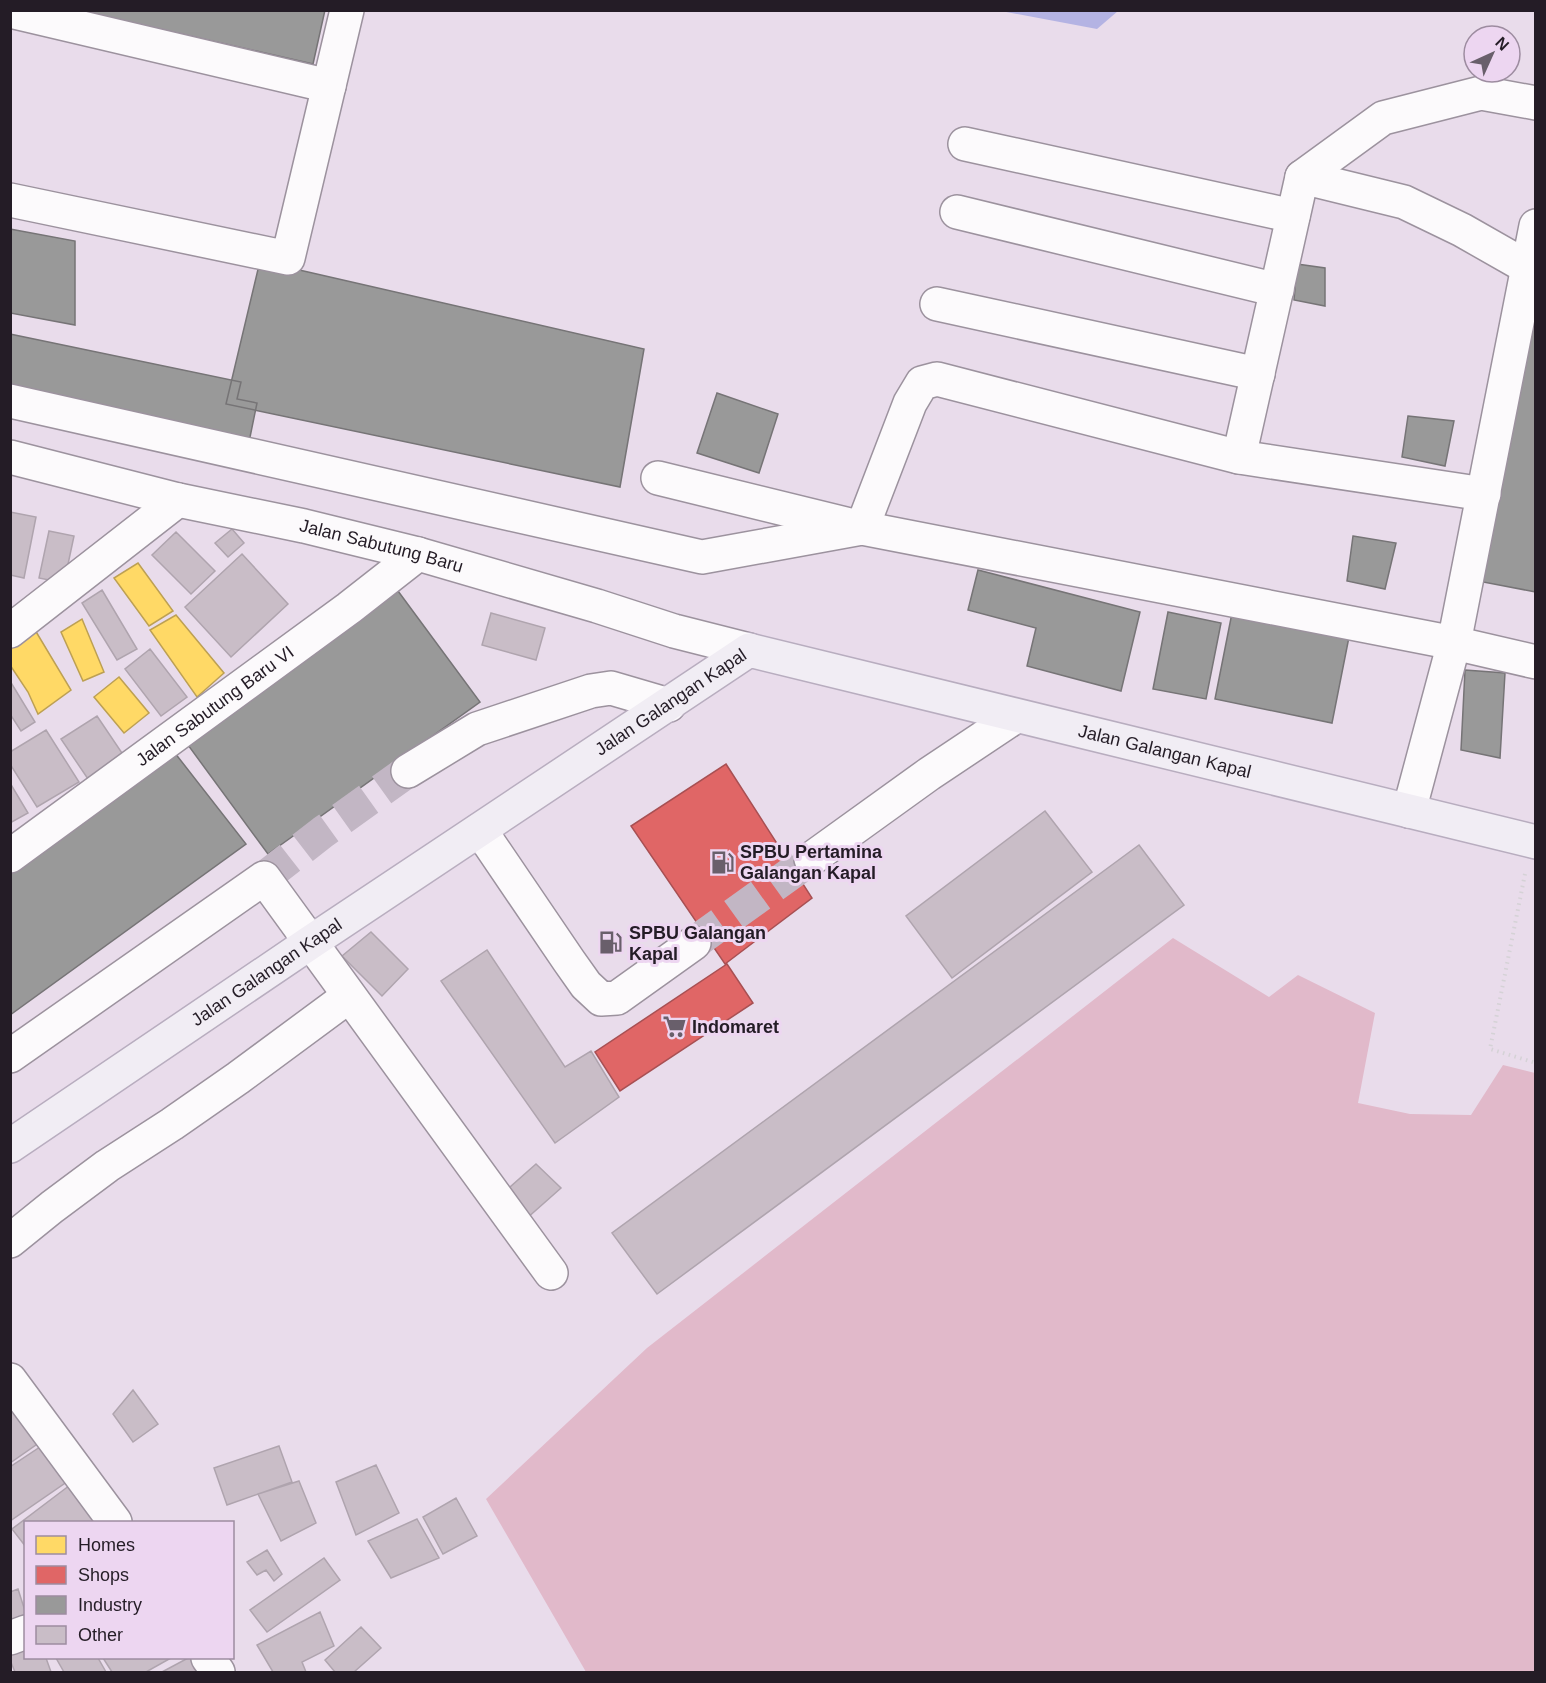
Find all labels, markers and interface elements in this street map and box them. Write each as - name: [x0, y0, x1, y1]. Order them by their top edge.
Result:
- north arrow: [1462, 24, 1522, 84]
- text: N: [1492, 34, 1512, 54]
- street label: Jalan Sabutung Baru: [298, 515, 466, 577]
- street label: Jalan Sabutung Baru VI: [132, 642, 298, 770]
- street label: Jalan Galangan Kapal: [591, 645, 750, 760]
- street label: Jalan Galangan Kapal: [1076, 721, 1253, 782]
- place label: SPBU Pertamina Galangan Kapal: [740, 842, 883, 883]
- fuel station icon: SPBU Pertamina Galangan Kapal: [709, 849, 735, 875]
- street label: Jalan Galangan Kapal: [188, 914, 346, 1030]
- place label: SPBU Galangan Kapal: [629, 923, 766, 964]
- fuel station icon: SPBU Galangan Kapal: [598, 930, 624, 956]
- supermarket icon: Indomaret: [661, 1014, 687, 1040]
- place label: Indomaret: [692, 1017, 779, 1037]
- legend: [24, 1521, 234, 1659]
- text: Homes: [78, 1535, 135, 1555]
- text: Shops: [78, 1565, 129, 1585]
- text: Industry: [78, 1595, 142, 1615]
- text: Other: [78, 1625, 123, 1645]

